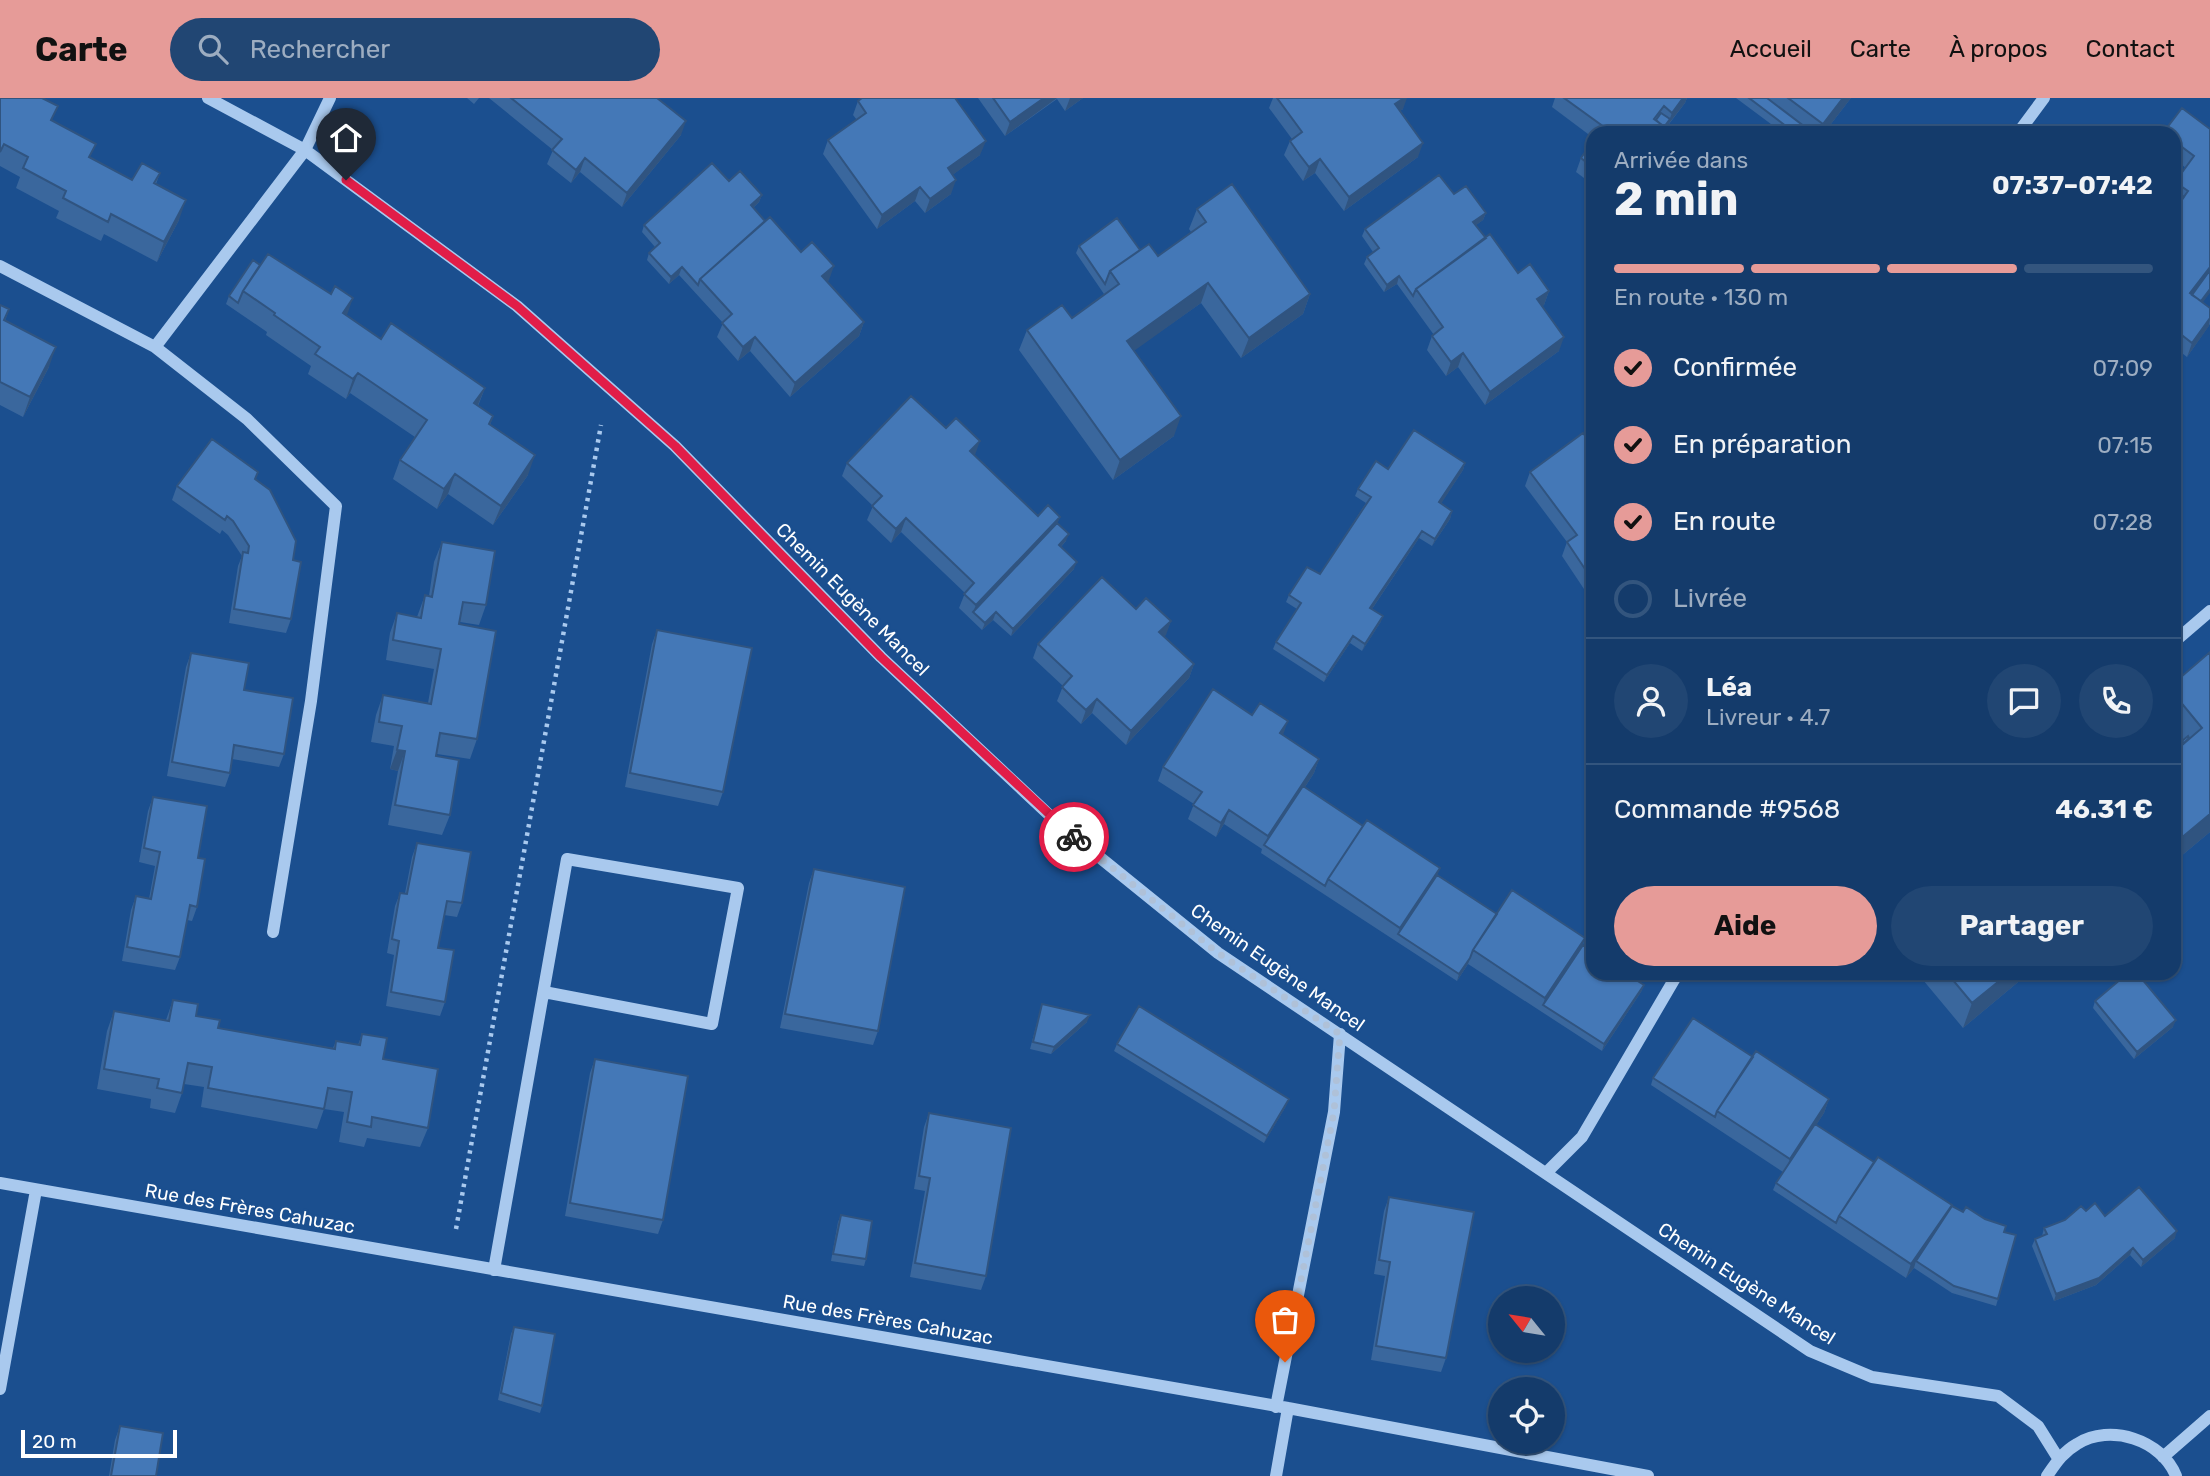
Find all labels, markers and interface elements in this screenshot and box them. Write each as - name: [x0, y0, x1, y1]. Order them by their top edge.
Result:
- search box: [170, 18, 660, 81]
- text: Carte: [35, 30, 128, 69]
- icon: search: [194, 30, 232, 68]
- text: Rechercher: [250, 34, 390, 65]
- text: Accueil: [1730, 35, 1812, 63]
- text: Carte: [1850, 35, 1911, 63]
- text: À propos: [1949, 35, 2048, 63]
- text: Contact: [2086, 35, 2175, 63]
- pin: [316, 108, 376, 180]
- icon: home: [327, 119, 365, 157]
- text: Arrivée dans: [1614, 146, 1748, 174]
- text: 07:37–07:42: [1992, 170, 2153, 201]
- text: 2 min: [1614, 172, 1739, 227]
- text: En route · 130 m: [1614, 283, 1788, 311]
- icon: check: [1614, 349, 1652, 387]
- text: Confirmée: [1673, 352, 1797, 383]
- text: 07:09: [2092, 354, 2153, 382]
- icon: check: [1614, 426, 1652, 464]
- text: En préparation: [1673, 429, 1851, 460]
- text: 07:15: [2097, 431, 2153, 459]
- icon: check: [1614, 503, 1652, 541]
- text: En route: [1673, 506, 1776, 537]
- text: 07:28: [2093, 508, 2153, 536]
- street label: Chemin Eugène Mancel: [771, 518, 934, 681]
- text: Livrée: [1673, 583, 1747, 614]
- button: person: [1614, 664, 1688, 738]
- button: chat: [1987, 664, 2061, 738]
- button: phone: [2079, 664, 2153, 738]
- text: Léa: [1706, 672, 1752, 703]
- text: Livreur · 4.7: [1706, 703, 1830, 731]
- text: Commande #9568: [1614, 794, 1840, 825]
- text: 46.31 €: [2055, 794, 2153, 825]
- courier: [1039, 802, 1109, 872]
- icon: bike: [1055, 818, 1093, 856]
- button: Aide: [1614, 886, 1877, 966]
- button: Partager: [1891, 886, 2153, 966]
- street label: Chemin Eugène Mancel: [1186, 899, 1369, 1036]
- street label: Rue des Frères Cahuzac: [143, 1179, 357, 1238]
- street label: Chemin Eugène Mancel: [1654, 1217, 1840, 1349]
- north arrow: [1488, 1286, 1564, 1363]
- map controls: [1488, 1286, 1565, 1454]
- street label: Rue des Frères Cahuzac: [781, 1290, 995, 1349]
- pin: [1255, 1290, 1315, 1362]
- icon: bag: [1266, 1301, 1304, 1339]
- button: locate: [1488, 1377, 1565, 1454]
- scale bar: [21, 1427, 177, 1459]
- text: 20 m: [32, 1430, 77, 1453]

